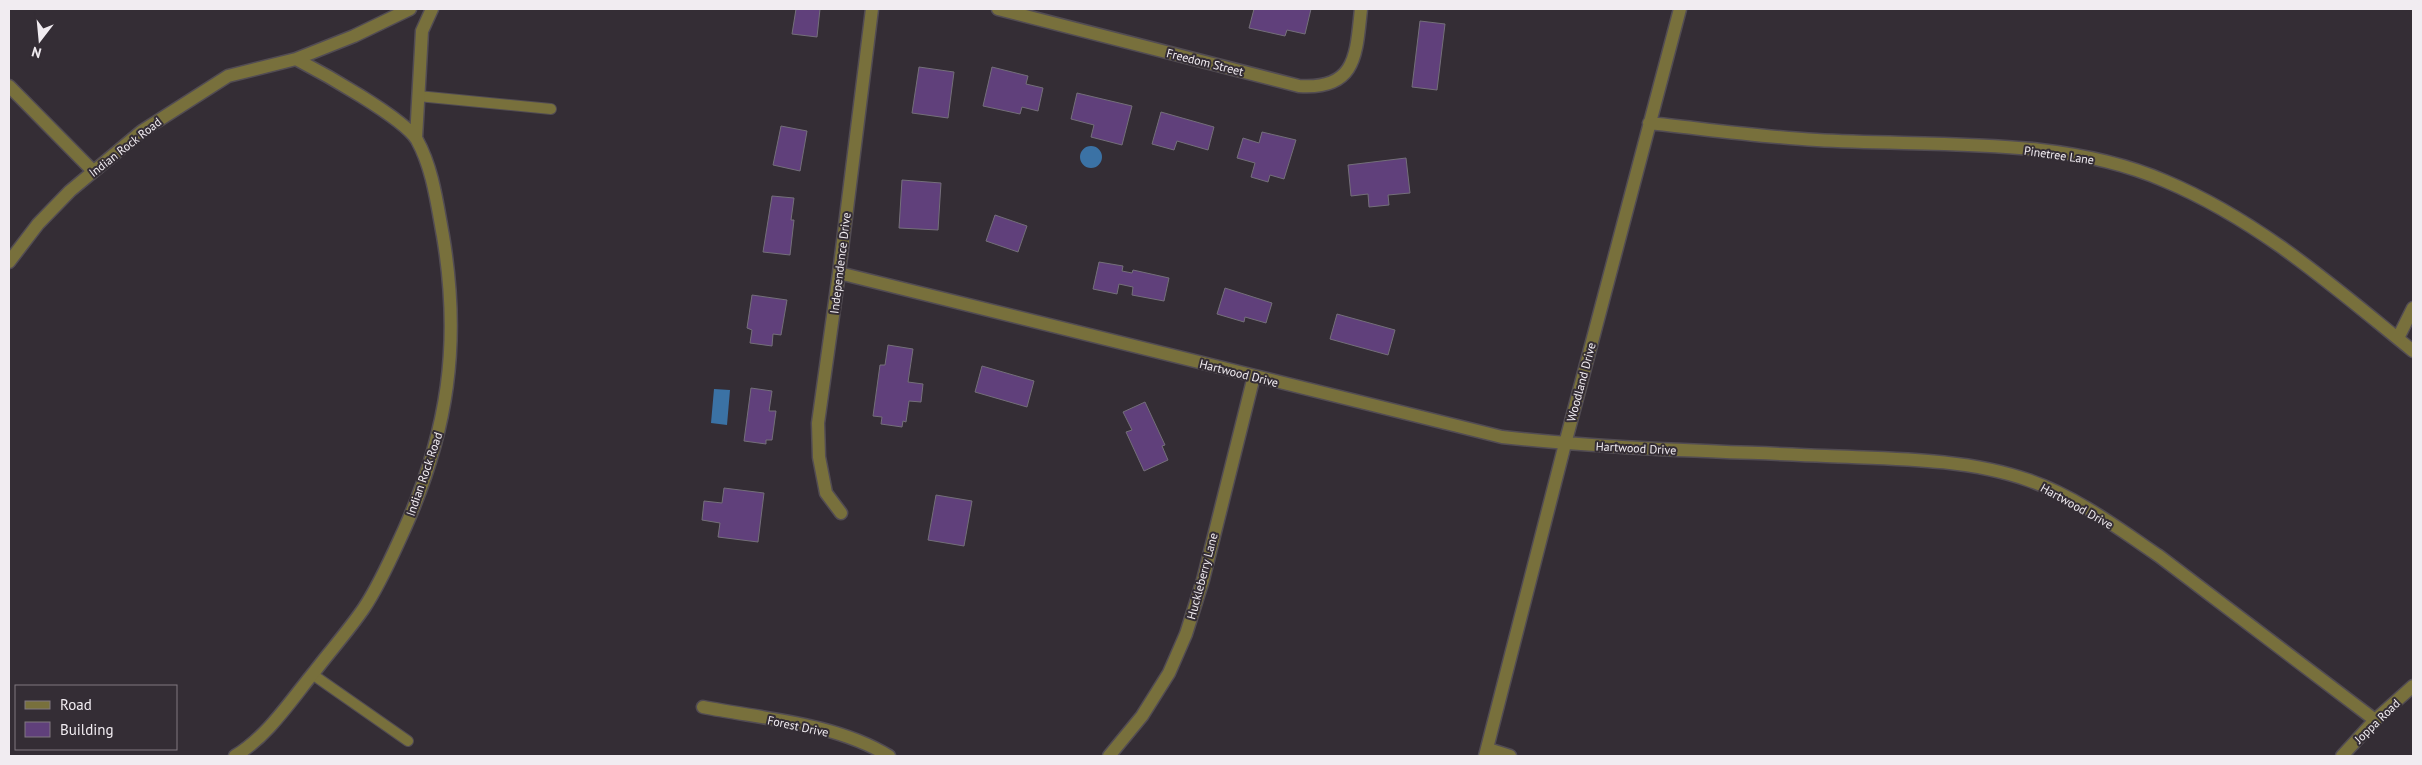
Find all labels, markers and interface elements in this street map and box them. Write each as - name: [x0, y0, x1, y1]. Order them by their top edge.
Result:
- north arrow: [15, 15, 65, 65]
- text: N: [30, 43, 43, 62]
- street label: Freedom Street: [1165, 45, 1245, 79]
- street label: Indian Rock Road: [86, 114, 164, 180]
- street label: Pinetree Lane: [2023, 143, 2095, 167]
- street label: Independence Drive: [826, 211, 854, 315]
- street label: Woodland Drive: [1563, 341, 1599, 423]
- street label: Hartwood Drive: [1198, 356, 1280, 390]
- street label: Indian Rock Road: [403, 430, 445, 518]
- street label: Hartwood Drive: [1595, 438, 1677, 458]
- street label: Hartwood Drive: [2038, 480, 2116, 532]
- street label: Huckleberry Lane: [1183, 531, 1221, 621]
- legend: [15, 685, 178, 750]
- text: Road: [60, 695, 92, 714]
- street label: Joppa Road: [2350, 696, 2403, 747]
- street label: Forest Drive: [766, 712, 830, 740]
- text: Building: [60, 720, 114, 739]

